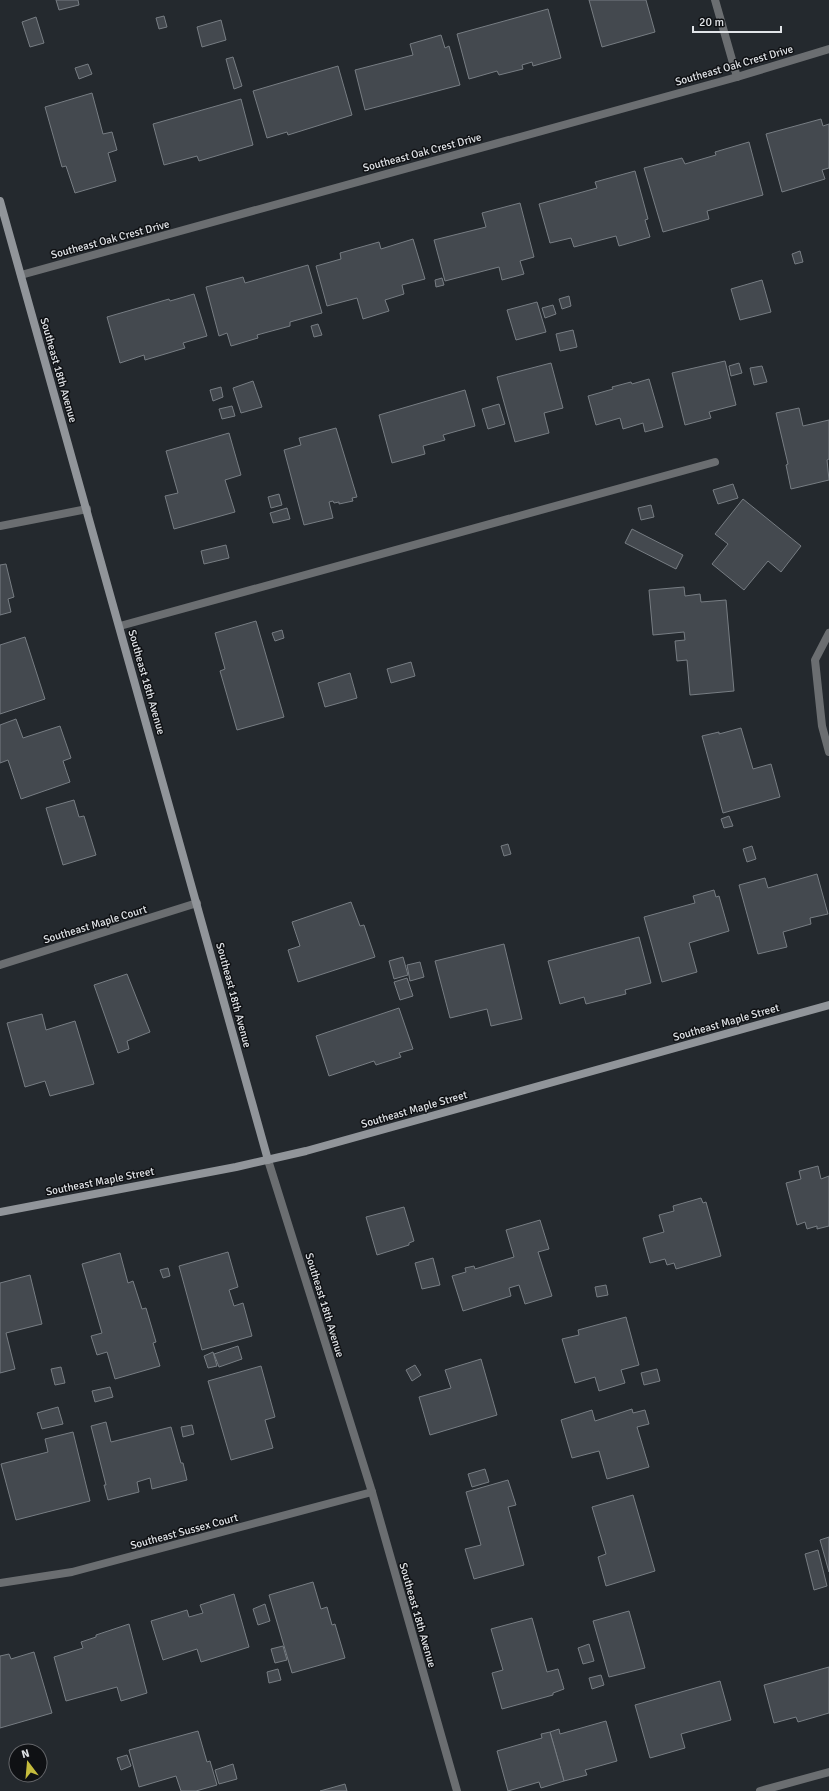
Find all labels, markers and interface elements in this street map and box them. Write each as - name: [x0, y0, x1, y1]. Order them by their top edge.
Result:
- scale bar: [693, 8, 781, 34]
- text: 20 m: [699, 15, 724, 30]
- street label: Southeast Oak Crest Drive: [674, 42, 795, 89]
- street label: Southeast Oak Crest Drive: [361, 130, 483, 175]
- street label: Southeast Oak Crest Drive: [49, 217, 171, 262]
- street label: Southeast 18th Avenue: [37, 316, 80, 424]
- street label: Southeast 18th Avenue: [125, 628, 168, 736]
- street label: Southeast Maple Court: [42, 902, 149, 946]
- street label: Southeast 18th Avenue: [213, 941, 254, 1049]
- street label: Southeast Maple Street: [672, 1001, 781, 1044]
- street label: Southeast Maple Street: [360, 1088, 469, 1131]
- street label: Southeast Maple Street: [45, 1165, 155, 1198]
- street label: Southeast 18th Avenue: [302, 1251, 347, 1359]
- street label: Southeast Sussex Court: [129, 1511, 240, 1552]
- street label: Southeast 18th Avenue: [396, 1561, 439, 1669]
- north arrow: [8, 1743, 48, 1783]
- text: N: [20, 1747, 31, 1761]

